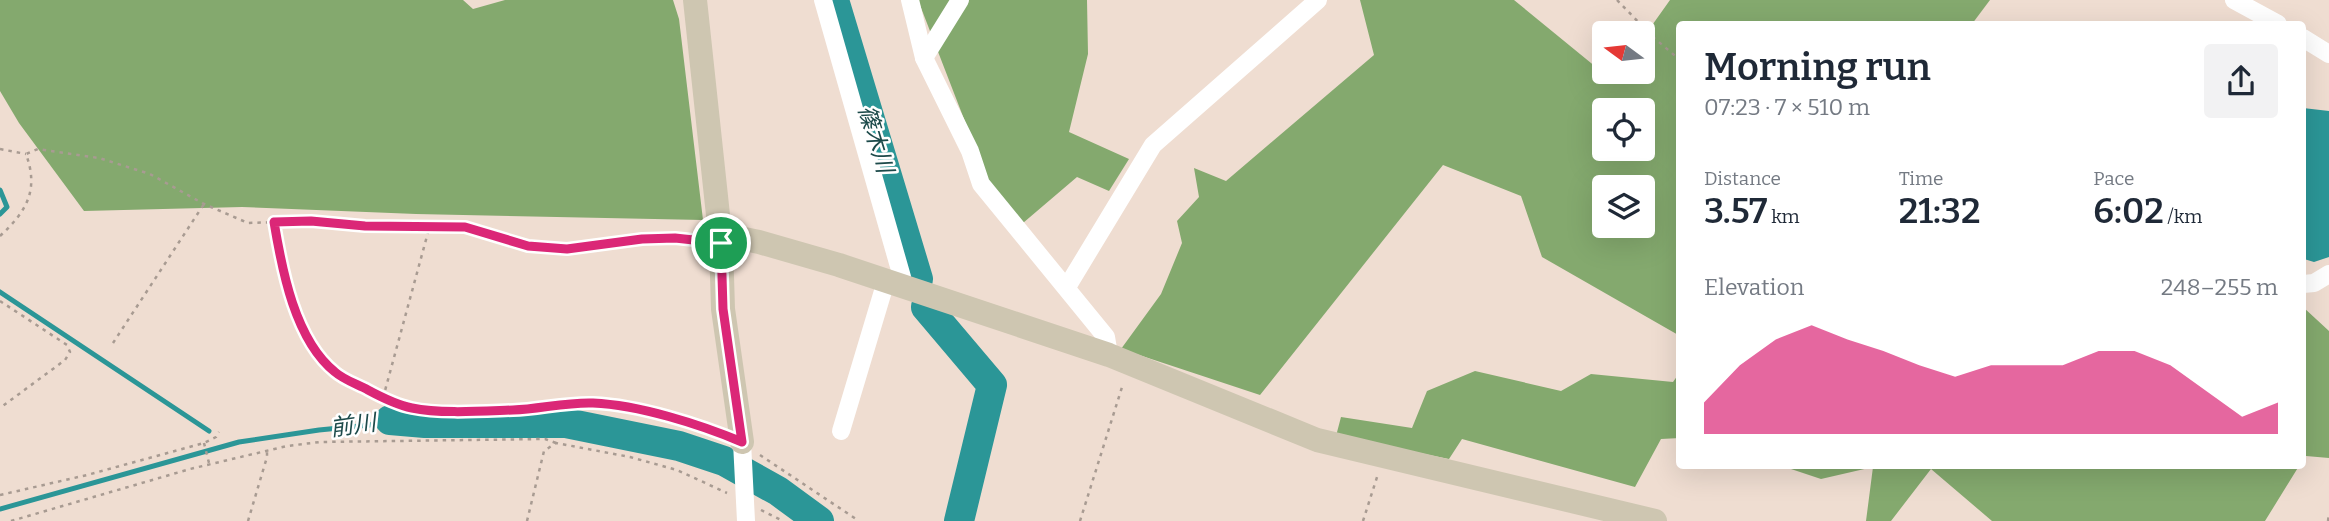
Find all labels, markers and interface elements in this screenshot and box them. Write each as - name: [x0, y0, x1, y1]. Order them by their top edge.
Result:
- north arrow: [1592, 21, 1656, 84]
- map controls: [1592, 21, 1655, 238]
- text: Morning run: [1704, 44, 1931, 90]
- button: share: [2204, 44, 2278, 118]
- text: 07:23 · 7 × 510 m: [1704, 93, 1870, 121]
- button: locate: [1592, 98, 1655, 161]
- water label: 篠木川: [853, 102, 900, 179]
- text: Distance: [1704, 167, 1781, 190]
- text: Time: [1899, 167, 1944, 190]
- text: Pace: [2093, 167, 2134, 190]
- button: layers: [1592, 175, 1655, 238]
- text: 3.57: [1704, 190, 1767, 232]
- text: 21:32: [1899, 190, 1980, 232]
- text: 6:02: [2093, 190, 2164, 232]
- text: km: [1767, 205, 1800, 228]
- text: /km: [2164, 205, 2202, 228]
- pin: [691, 213, 751, 273]
- icon: arrive: [702, 224, 740, 262]
- text: Elevation: [1704, 273, 1804, 301]
- text: 248–255 m: [2161, 273, 2278, 301]
- water label: 前川: [328, 408, 381, 442]

